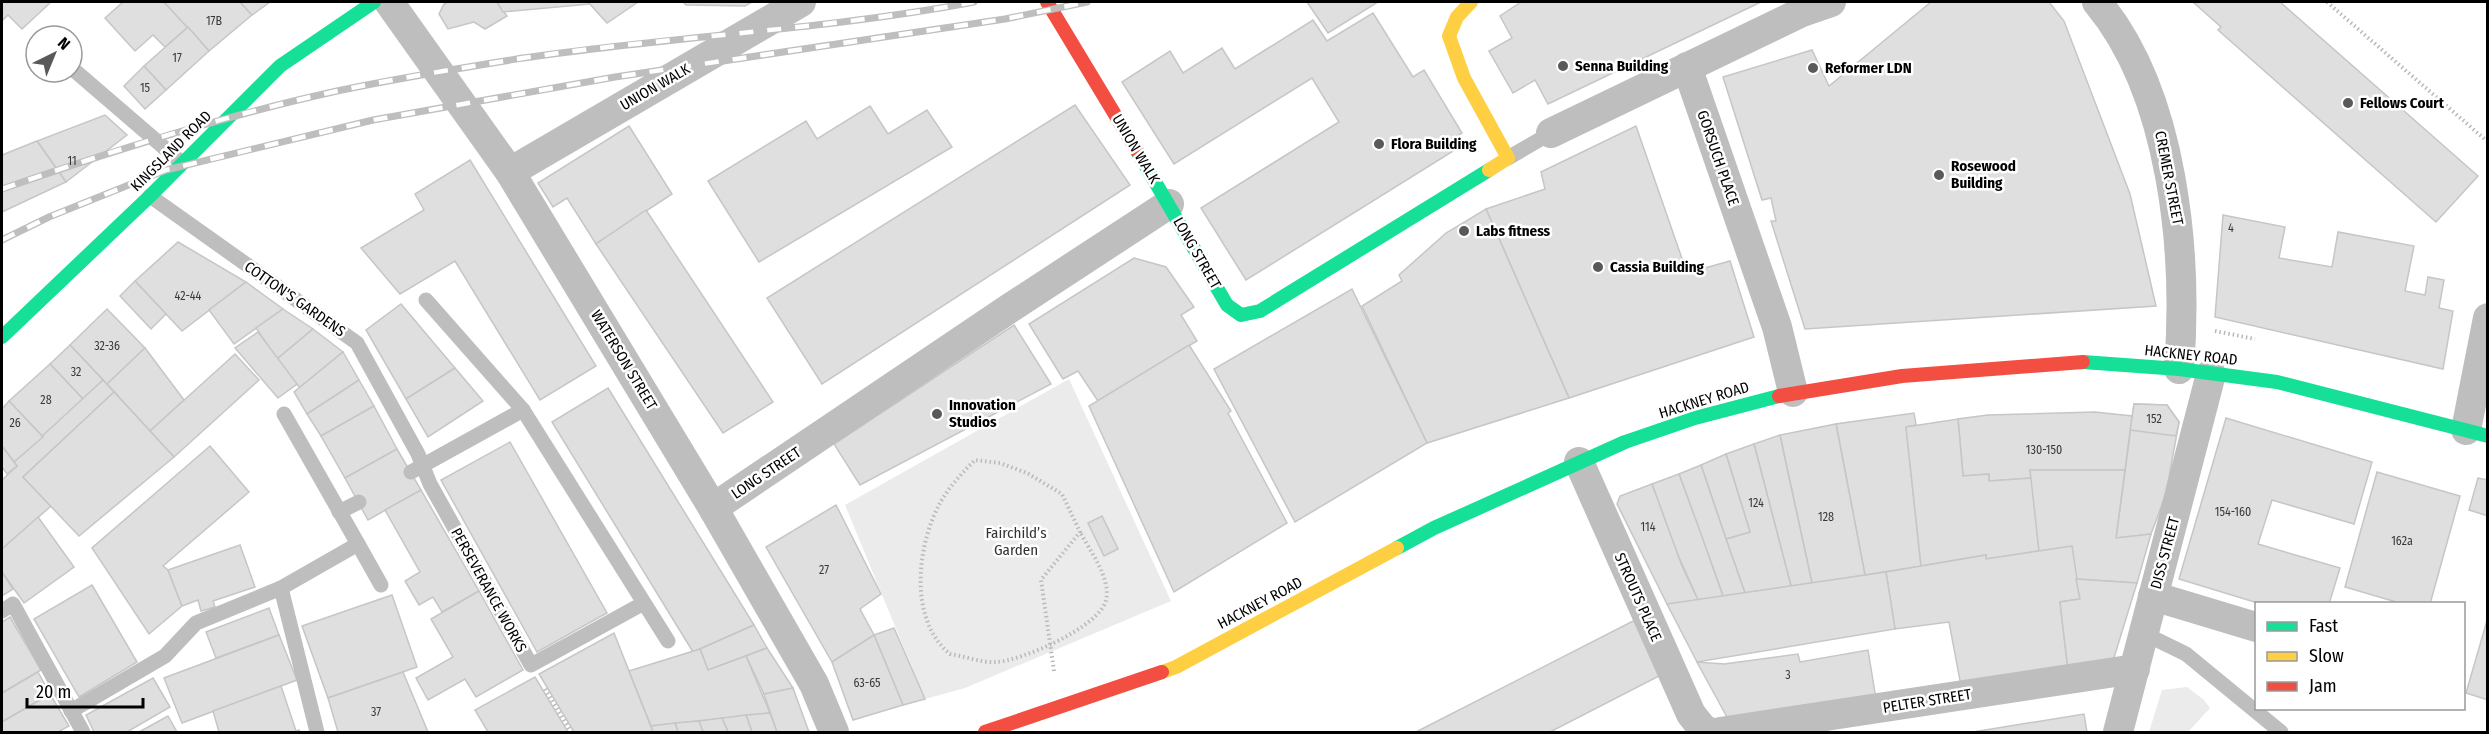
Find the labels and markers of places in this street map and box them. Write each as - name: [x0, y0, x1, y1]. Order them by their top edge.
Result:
- place label: Senna Building: [1575, 57, 1669, 75]
- marker: Senna Building: [1556, 59, 1570, 73]
- place label: Reformer LDN: [1825, 59, 1912, 77]
- marker: Reformer LDN: [1806, 61, 1820, 75]
- place label: Fellows Court: [2360, 94, 2445, 112]
- marker: Fellows Court: [2341, 96, 2355, 110]
- place label: Flora Building: [1391, 135, 1477, 153]
- marker: Flora Building: [1372, 137, 1386, 151]
- place label: Rosewood Building: [1951, 157, 2016, 192]
- marker: Rosewood Building: [1932, 168, 1946, 182]
- place label: Labs fitness: [1476, 222, 1551, 240]
- marker: Labs fitness: [1457, 224, 1471, 238]
- place label: Cassia Building: [1610, 258, 1705, 276]
- marker: Cassia Building: [1591, 260, 1605, 274]
- place label: Innovation Studios: [949, 396, 1016, 431]
- marker: Innovation Studios: [930, 407, 944, 421]

